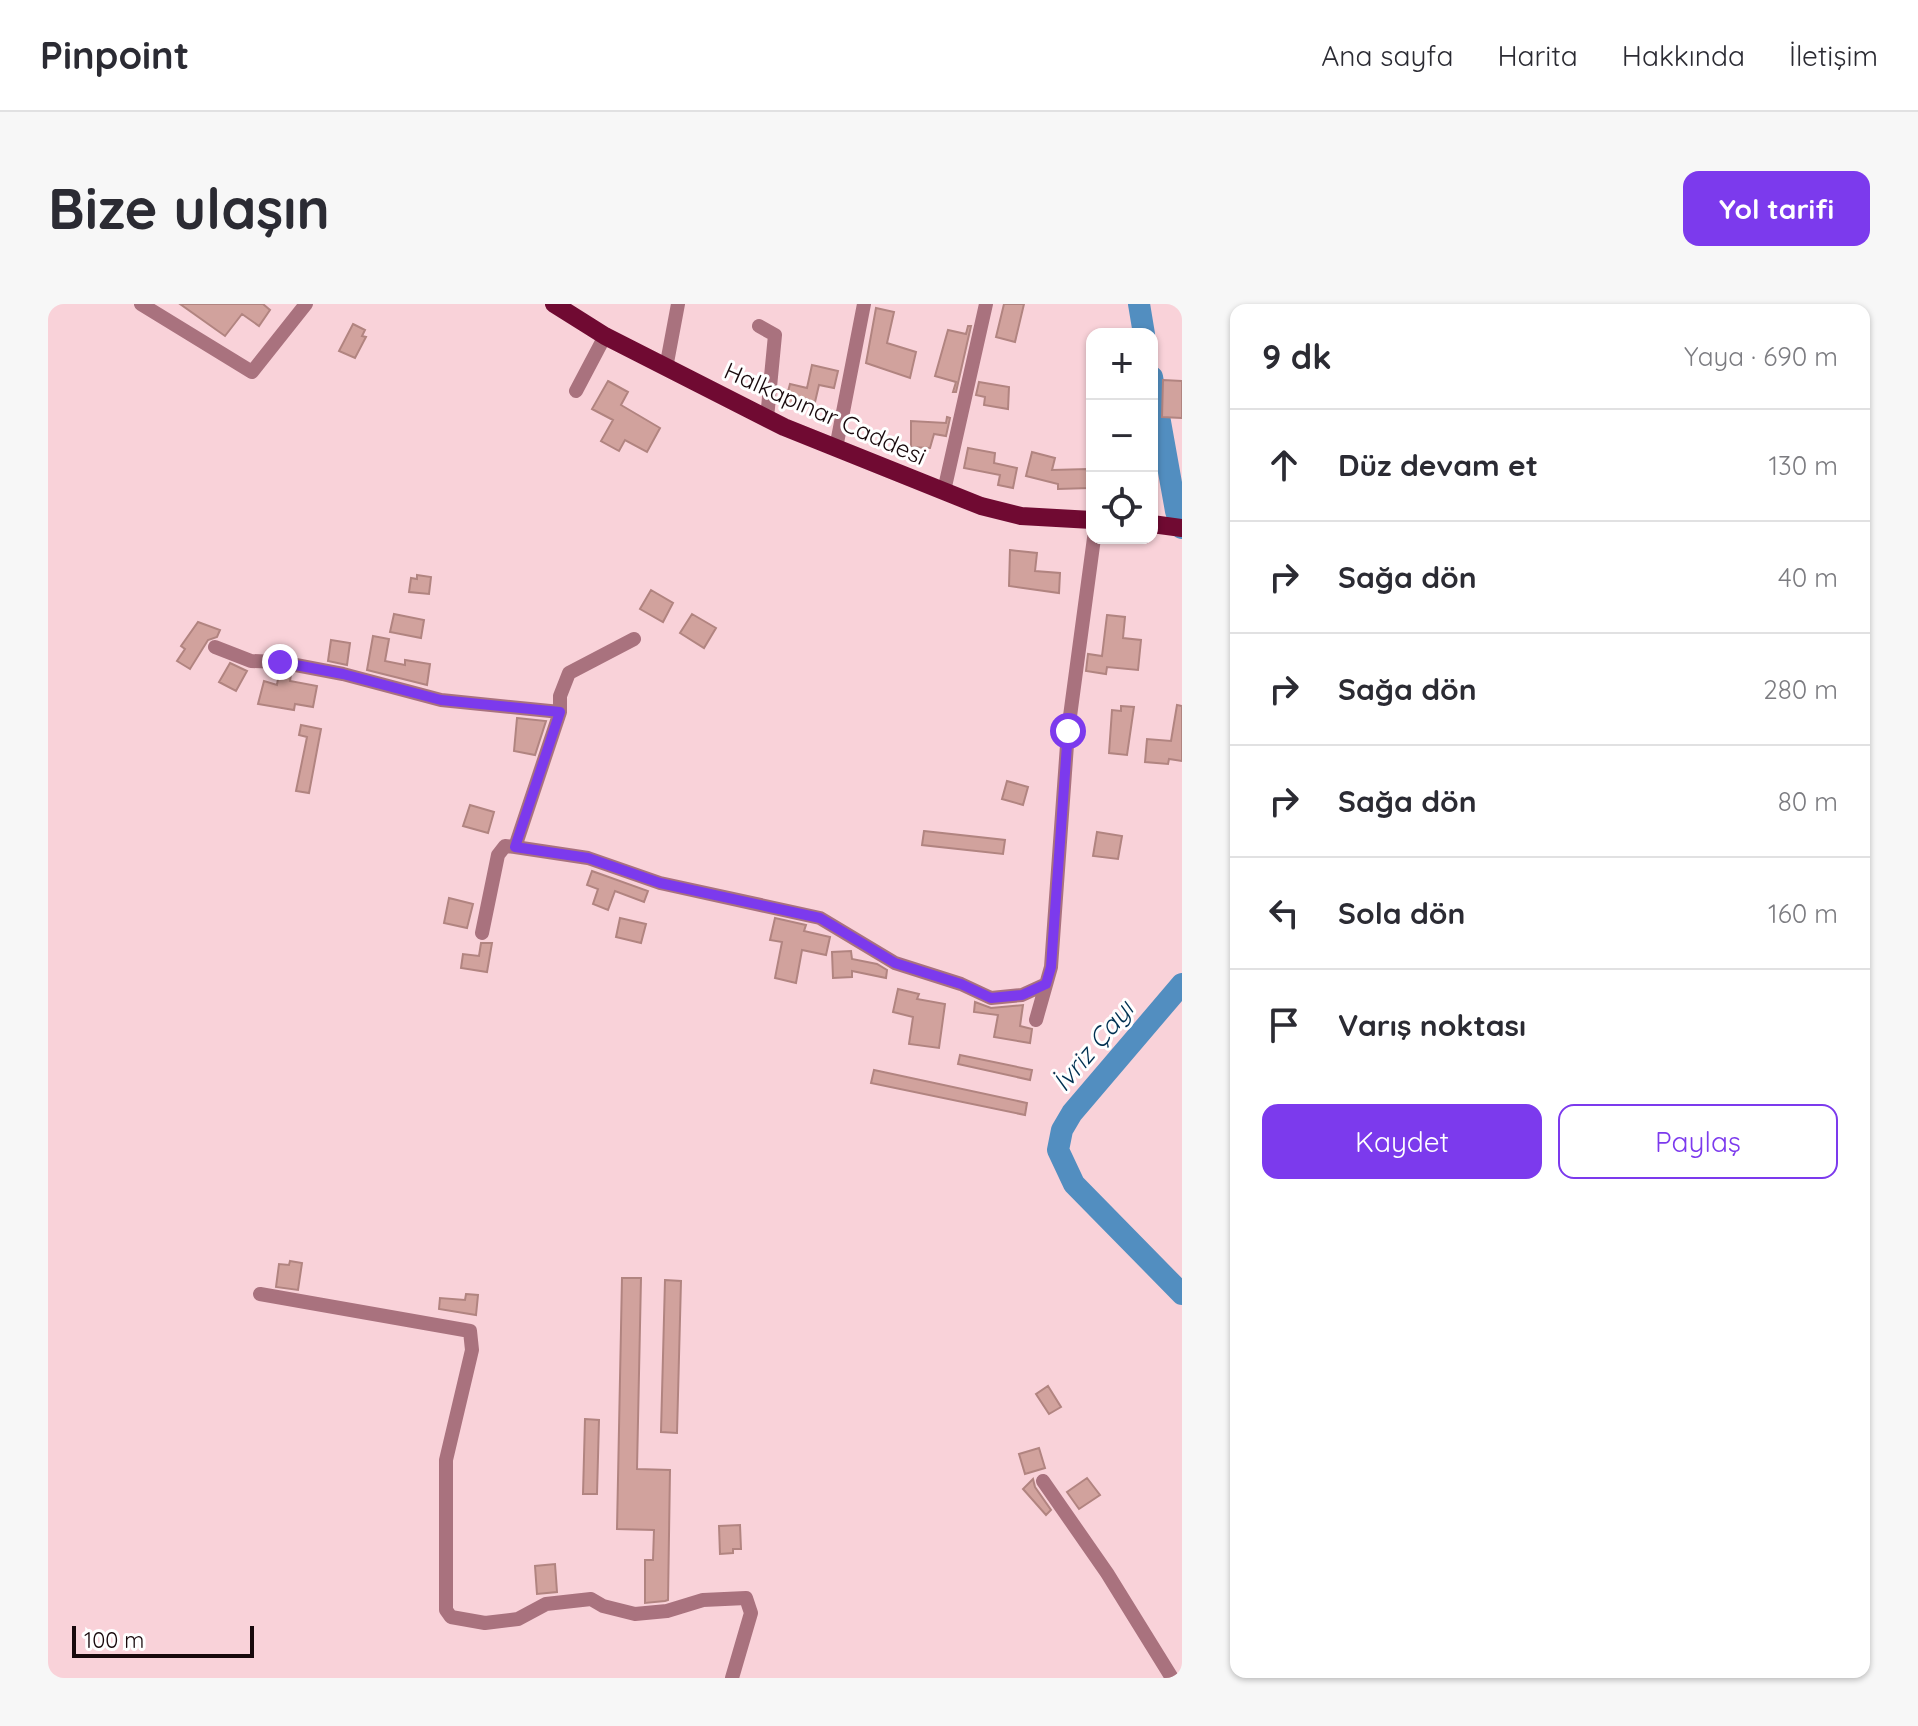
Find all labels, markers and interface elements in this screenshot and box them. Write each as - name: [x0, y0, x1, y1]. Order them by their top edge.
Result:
- text: Pinpoint: [40, 31, 189, 79]
- text: Ana sayfa: [1321, 38, 1453, 73]
- text: Harita: [1497, 38, 1578, 73]
- text: Hakkında: [1622, 38, 1745, 73]
- text: İletişim: [1789, 38, 1878, 73]
- button: Yol tarifi: [1683, 171, 1870, 246]
- text: Bize ulaşın: [48, 173, 330, 243]
- map controls: [1086, 328, 1158, 544]
- button: +: [1086, 328, 1158, 400]
- text: 9 dk: [1262, 335, 1332, 378]
- text: Yaya · 690 m: [1684, 340, 1838, 373]
- street label: Halkapınar Caddesi: [720, 355, 931, 471]
- button: −: [1086, 400, 1158, 472]
- icon: ahead: [1262, 443, 1306, 487]
- text: Düz devam et: [1338, 446, 1538, 484]
- text: 130 m: [1768, 449, 1838, 482]
- button: locate: [1086, 472, 1158, 544]
- icon: right: [1262, 555, 1306, 599]
- text: Sağa dön: [1338, 558, 1477, 596]
- text: 40 m: [1778, 561, 1838, 594]
- route end: [262, 644, 298, 680]
- icon: right: [1262, 667, 1306, 711]
- text: Sağa dön: [1338, 670, 1477, 708]
- text: 280 m: [1763, 673, 1838, 706]
- route start: [1050, 713, 1086, 749]
- icon: right: [1262, 779, 1306, 823]
- text: Sağa dön: [1338, 782, 1477, 820]
- text: 80 m: [1778, 785, 1838, 818]
- icon: left: [1262, 891, 1306, 935]
- text: Sola dön: [1338, 894, 1465, 932]
- text: 160 m: [1768, 897, 1838, 930]
- water label: İvriz Çayı: [1045, 992, 1141, 1098]
- icon: arrive: [1262, 1003, 1306, 1047]
- text: Varış noktası: [1338, 1006, 1526, 1044]
- button: Kaydet: [1262, 1104, 1542, 1179]
- button: Paylaş: [1558, 1104, 1838, 1179]
- scale bar: [72, 1622, 254, 1658]
- text: 100 m: [84, 1626, 144, 1654]

